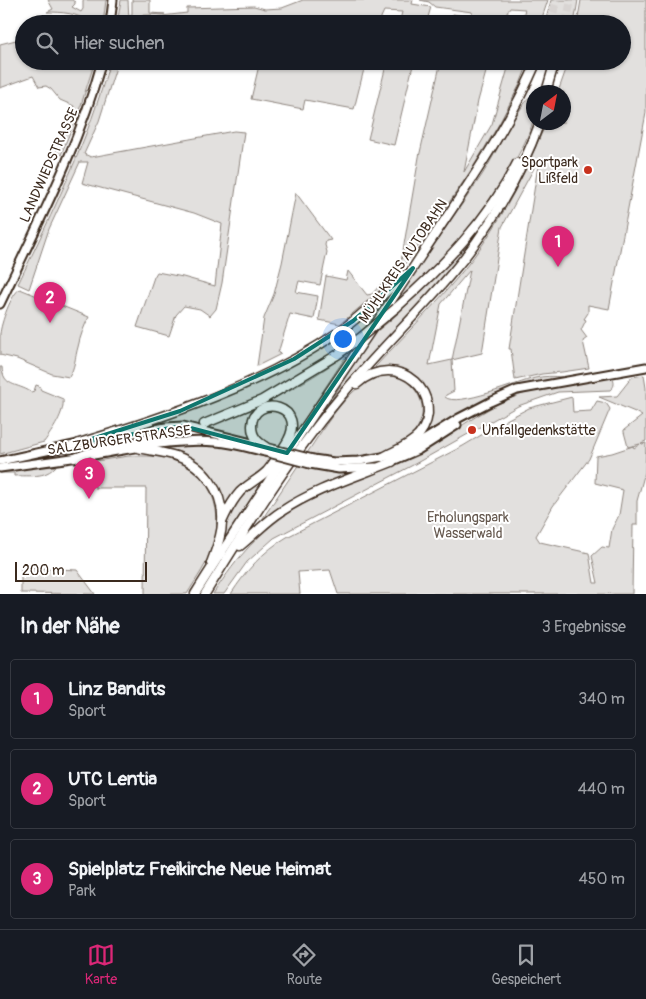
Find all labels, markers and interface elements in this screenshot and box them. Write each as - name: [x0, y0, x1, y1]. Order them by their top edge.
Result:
- search box: [15, 15, 631, 70]
- icon: search: [33, 29, 61, 57]
- text: Hier suchen: [73, 31, 165, 55]
- north arrow: [526, 85, 571, 130]
- street label: LANDWIEDSTRASSE: [16, 105, 82, 225]
- place label: Sportpark Lißfeld: [521, 154, 578, 187]
- marker: Sportpark Lißfeld: [582, 164, 594, 176]
- street label: MÜHLKREIS AUTOBAHN: [355, 196, 451, 326]
- pin: 1: [542, 226, 574, 267]
- pin: 2: [34, 282, 66, 323]
- your location: [330, 326, 356, 352]
- street label: SALZBURGER STRASSE: [46, 422, 192, 458]
- place label: Unfallgedenkstätte: [482, 422, 596, 439]
- marker: Unfallgedenkstätte: [466, 424, 478, 436]
- pin: 3: [73, 458, 105, 499]
- park label: Erholungspark Wasserwald: [427, 509, 509, 542]
- scale bar: [15, 559, 148, 582]
- text: 200 m: [22, 562, 64, 579]
- text: In der Nähe: [20, 613, 120, 640]
- text: 3 Ergebnisse: [542, 617, 626, 637]
- text: Linz Bandits: [68, 677, 165, 701]
- text: 1: [34, 689, 40, 709]
- text: 340 m: [578, 689, 625, 709]
- text: Sport: [68, 701, 106, 721]
- text: UTC Lentia: [68, 767, 157, 791]
- text: 2: [33, 779, 41, 799]
- text: 440 m: [578, 779, 625, 799]
- text: Sport: [68, 791, 106, 811]
- text: Spielplatz Freikirche Neue Heimat: [68, 857, 331, 881]
- text: 3: [33, 869, 41, 889]
- text: 450 m: [578, 869, 625, 889]
- text: Park: [68, 881, 96, 901]
- tab: Karte: [85, 941, 117, 988]
- tab: Route: [287, 941, 322, 988]
- tab: Gespeichert: [492, 941, 561, 988]

